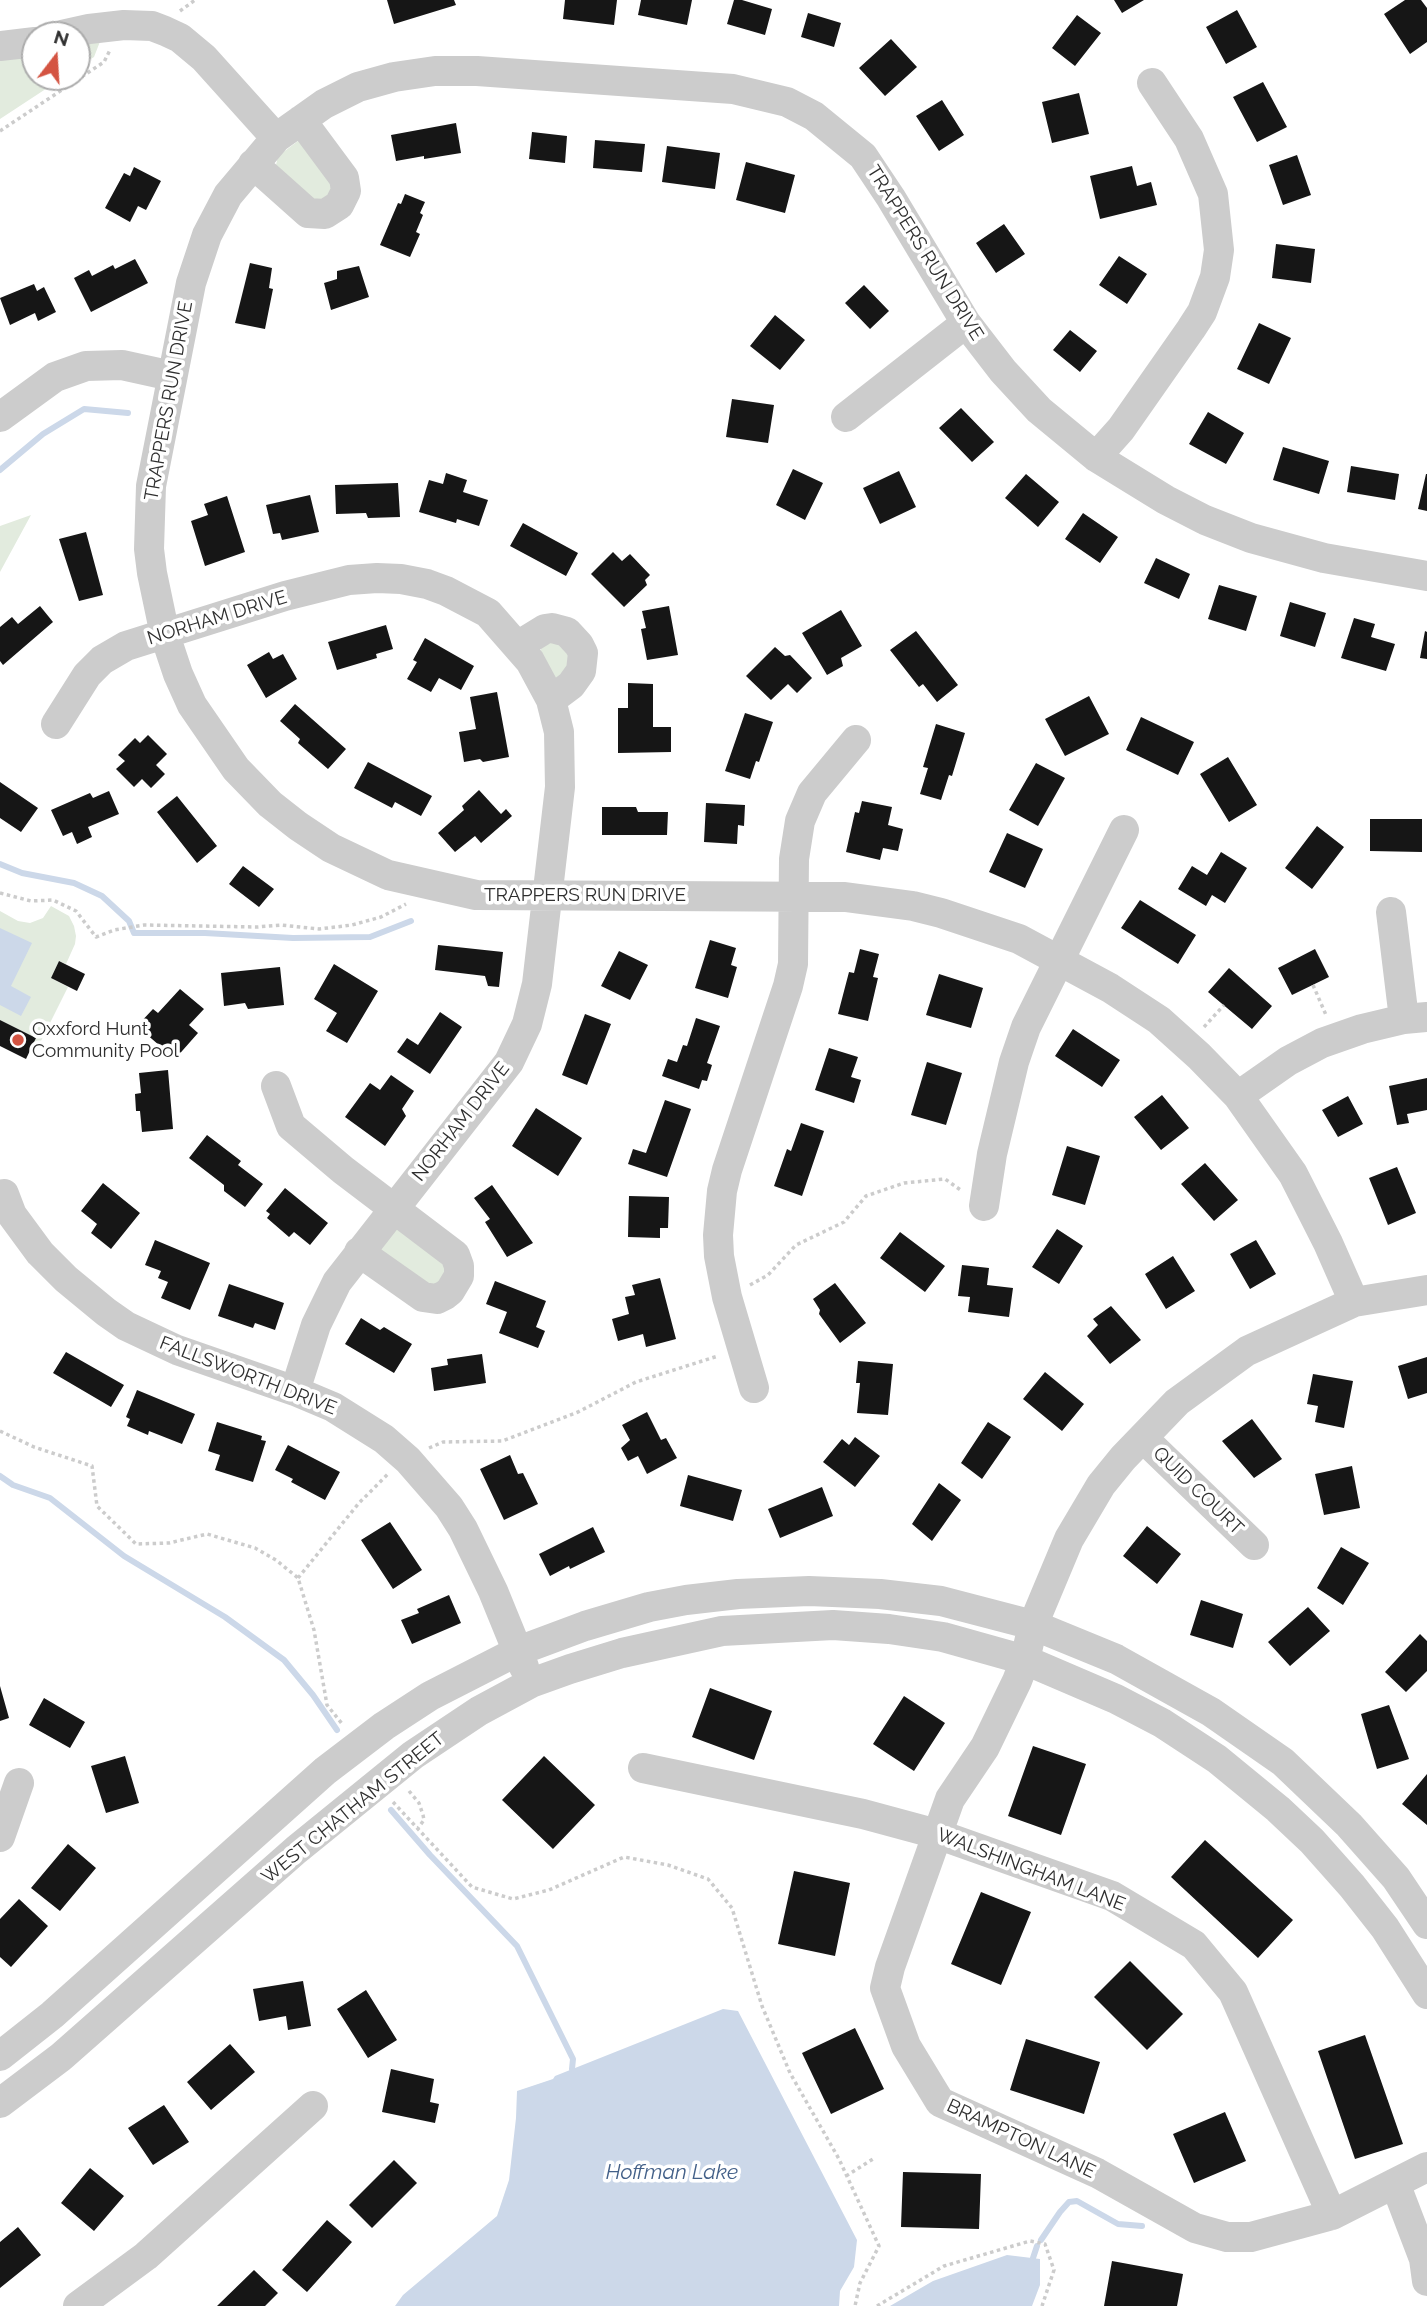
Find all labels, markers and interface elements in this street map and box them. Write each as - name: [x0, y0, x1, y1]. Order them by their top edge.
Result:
- north arrow: [21, 21, 91, 91]
- text: N: [51, 25, 72, 50]
- street label: TRAPPERS RUN DRIVE: [862, 161, 988, 345]
- street label: TRAPPERS RUN DRIVE: [140, 299, 198, 503]
- street label: NORHAM DRIVE: [144, 586, 290, 650]
- street label: TRAPPERS RUN DRIVE: [484, 884, 686, 906]
- place label: Oxxford Hunt Community Pool: [32, 1018, 179, 1062]
- marker: Oxxford Hunt Community Pool: [10, 1032, 26, 1048]
- street label: NORHAM DRIVE: [407, 1058, 515, 1186]
- street label: FALLSWORTH DRIVE: [156, 1332, 340, 1420]
- street label: QUID COURT: [1148, 1442, 1248, 1540]
- street label: WEST CHATHAM STREET: [257, 1727, 449, 1889]
- street label: WALSHINGHAM LANE: [934, 1824, 1128, 1916]
- street label: BRAMPTON LANE: [943, 2095, 1099, 2183]
- water label: Hoffman Lake: [606, 2160, 738, 2186]

